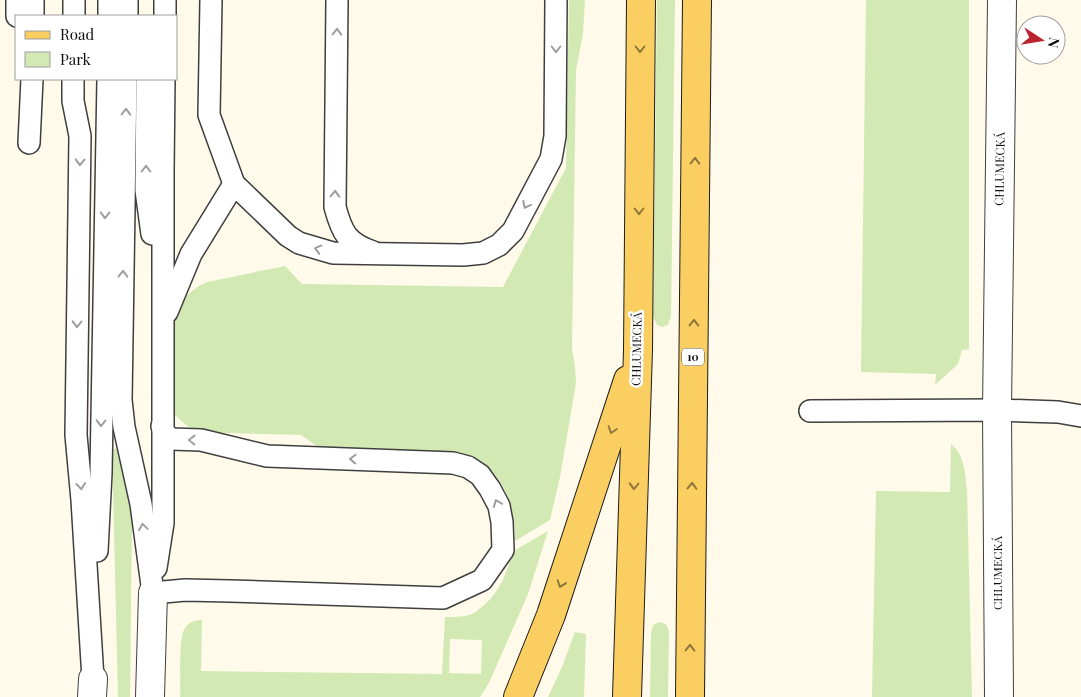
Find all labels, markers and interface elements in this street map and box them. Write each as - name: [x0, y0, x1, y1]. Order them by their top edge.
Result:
- legend: [15, 15, 178, 80]
- north arrow: [1016, 15, 1066, 65]
- text: Road: [60, 24, 94, 44]
- one-way arrow: [331, 28, 342, 36]
- text: N: [1044, 36, 1065, 50]
- one-way arrow: [551, 45, 561, 53]
- one-way arrow: [635, 45, 645, 53]
- text: Park: [60, 49, 92, 69]
- one-way arrow: [120, 108, 131, 116]
- street label: CHLUMECKÁ: [990, 131, 1008, 206]
- one-way arrow: [690, 157, 701, 165]
- one-way arrow: [75, 158, 85, 166]
- one-way arrow: [141, 164, 151, 172]
- one-way arrow: [330, 190, 340, 198]
- one-way arrow: [523, 200, 533, 209]
- one-way arrow: [634, 208, 644, 215]
- one-way arrow: [100, 212, 110, 219]
- one-way arrow: [314, 244, 323, 255]
- one-way arrow: [118, 270, 128, 278]
- street label: CHLUMECKÁ: [627, 311, 645, 386]
- one-way arrow: [689, 319, 699, 327]
- one-way arrow: [72, 321, 83, 329]
- road number: 10: [682, 348, 704, 366]
- one-way arrow: [96, 420, 106, 428]
- one-way arrow: [608, 425, 618, 433]
- one-way arrow: [188, 435, 196, 445]
- one-way arrow: [349, 454, 357, 465]
- one-way arrow: [628, 482, 639, 490]
- one-way arrow: [687, 482, 697, 490]
- one-way arrow: [75, 483, 86, 491]
- one-way arrow: [492, 499, 503, 508]
- one-way arrow: [139, 523, 149, 531]
- street label: CHLUMECKÁ: [989, 536, 1005, 610]
- one-way arrow: [557, 579, 567, 588]
- one-way arrow: [685, 644, 695, 652]

